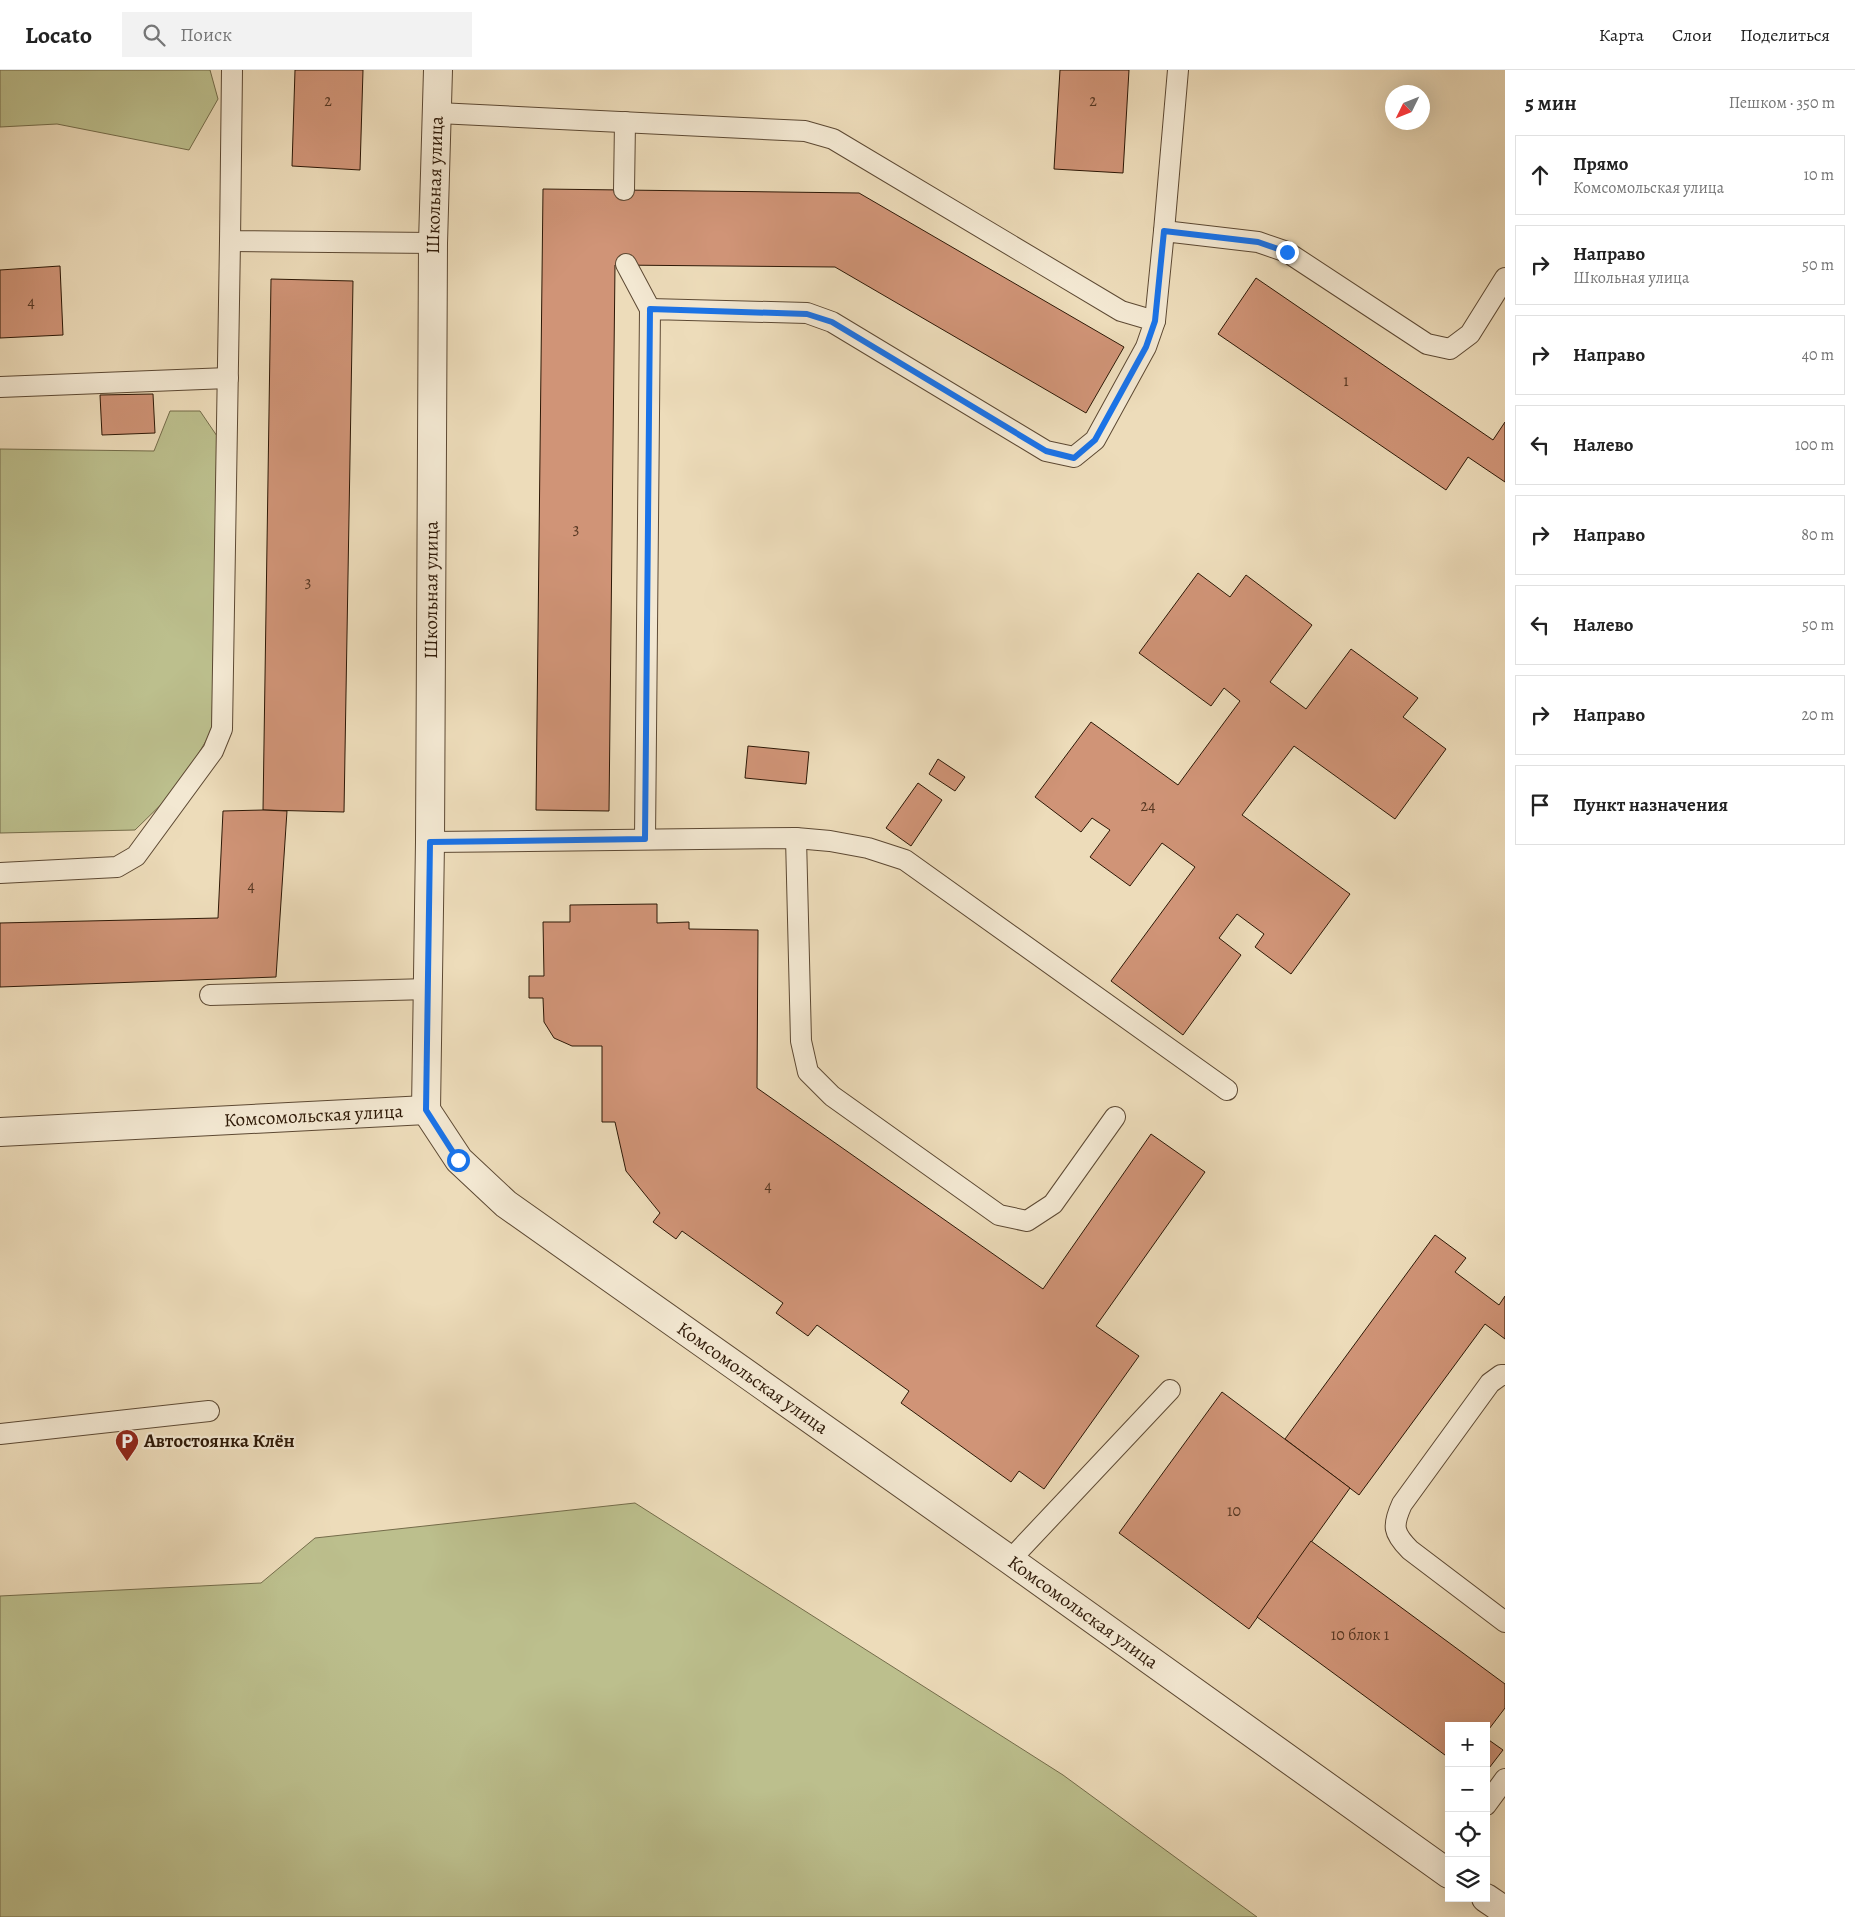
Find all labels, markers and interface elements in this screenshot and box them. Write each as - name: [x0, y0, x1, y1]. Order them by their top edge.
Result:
- search box: [122, 12, 472, 57]
- text: Locato: [25, 19, 92, 51]
- icon: search: [140, 21, 168, 49]
- text: Поиск: [180, 22, 232, 48]
- text: Карта: [1599, 23, 1644, 47]
- text: Слои: [1672, 23, 1712, 47]
- text: Поделиться: [1740, 23, 1830, 47]
- north arrow: [1385, 85, 1430, 130]
- text: 5 мин: [1525, 89, 1577, 117]
- house number: 2: [324, 90, 332, 112]
- house number: 2: [1089, 90, 1097, 112]
- text: Пешком · 350 m: [1729, 92, 1835, 114]
- street label: Школьная улица: [420, 115, 450, 254]
- text: Прямо: [1573, 151, 1628, 177]
- icon: ahead: [1526, 161, 1554, 189]
- text: 10 m: [1804, 164, 1834, 186]
- text: Комсомольская улица: [1573, 177, 1724, 199]
- route end: [1276, 241, 1299, 264]
- text: Направо: [1573, 241, 1645, 267]
- icon: right: [1526, 251, 1554, 279]
- text: 50 m: [1802, 254, 1834, 276]
- text: Школьная улица: [1573, 267, 1689, 289]
- house number: 4: [27, 291, 35, 313]
- icon: right: [1526, 341, 1554, 369]
- text: Направо: [1573, 342, 1645, 368]
- text: 40 m: [1802, 344, 1834, 366]
- house number: 1: [1343, 370, 1349, 392]
- icon: left: [1526, 431, 1554, 459]
- text: Налево: [1573, 432, 1633, 458]
- text: 100 m: [1795, 434, 1834, 456]
- house number: 3: [573, 518, 579, 540]
- street label: Школьная улица: [418, 521, 445, 659]
- icon: right: [1526, 521, 1554, 549]
- text: Направо: [1573, 522, 1645, 548]
- text: 80 m: [1801, 524, 1834, 546]
- house number: 3: [305, 571, 311, 593]
- icon: left: [1526, 611, 1554, 639]
- text: Налево: [1573, 612, 1633, 638]
- text: 50 m: [1802, 614, 1834, 636]
- icon: right: [1526, 701, 1554, 729]
- text: Направо: [1573, 702, 1645, 728]
- text: 20 m: [1801, 704, 1834, 726]
- icon: arrive: [1526, 791, 1554, 819]
- text: Пункт назначения: [1573, 792, 1728, 818]
- house number: 24: [1141, 795, 1155, 817]
- house number: 4: [247, 875, 255, 897]
- street label: Комсомольская улица: [223, 1098, 404, 1133]
- route start: [447, 1149, 470, 1172]
- house number: 4: [764, 1175, 772, 1197]
- street label: Комсомольская улица: [672, 1316, 833, 1441]
- parking icon: Автостоянка Клён: [114, 1428, 140, 1462]
- place label: Автостоянка Клён: [143, 1428, 295, 1454]
- house number: 10: [1227, 1500, 1241, 1522]
- street label: Комсомольская улица: [1002, 1549, 1164, 1675]
- house number: 10 блок 1: [1331, 1624, 1390, 1646]
- map controls: [1445, 1722, 1490, 1902]
- button: +: [1445, 1722, 1490, 1767]
- button: −: [1445, 1767, 1490, 1812]
- button: locate: [1445, 1812, 1490, 1857]
- button: layers: [1445, 1857, 1490, 1902]

